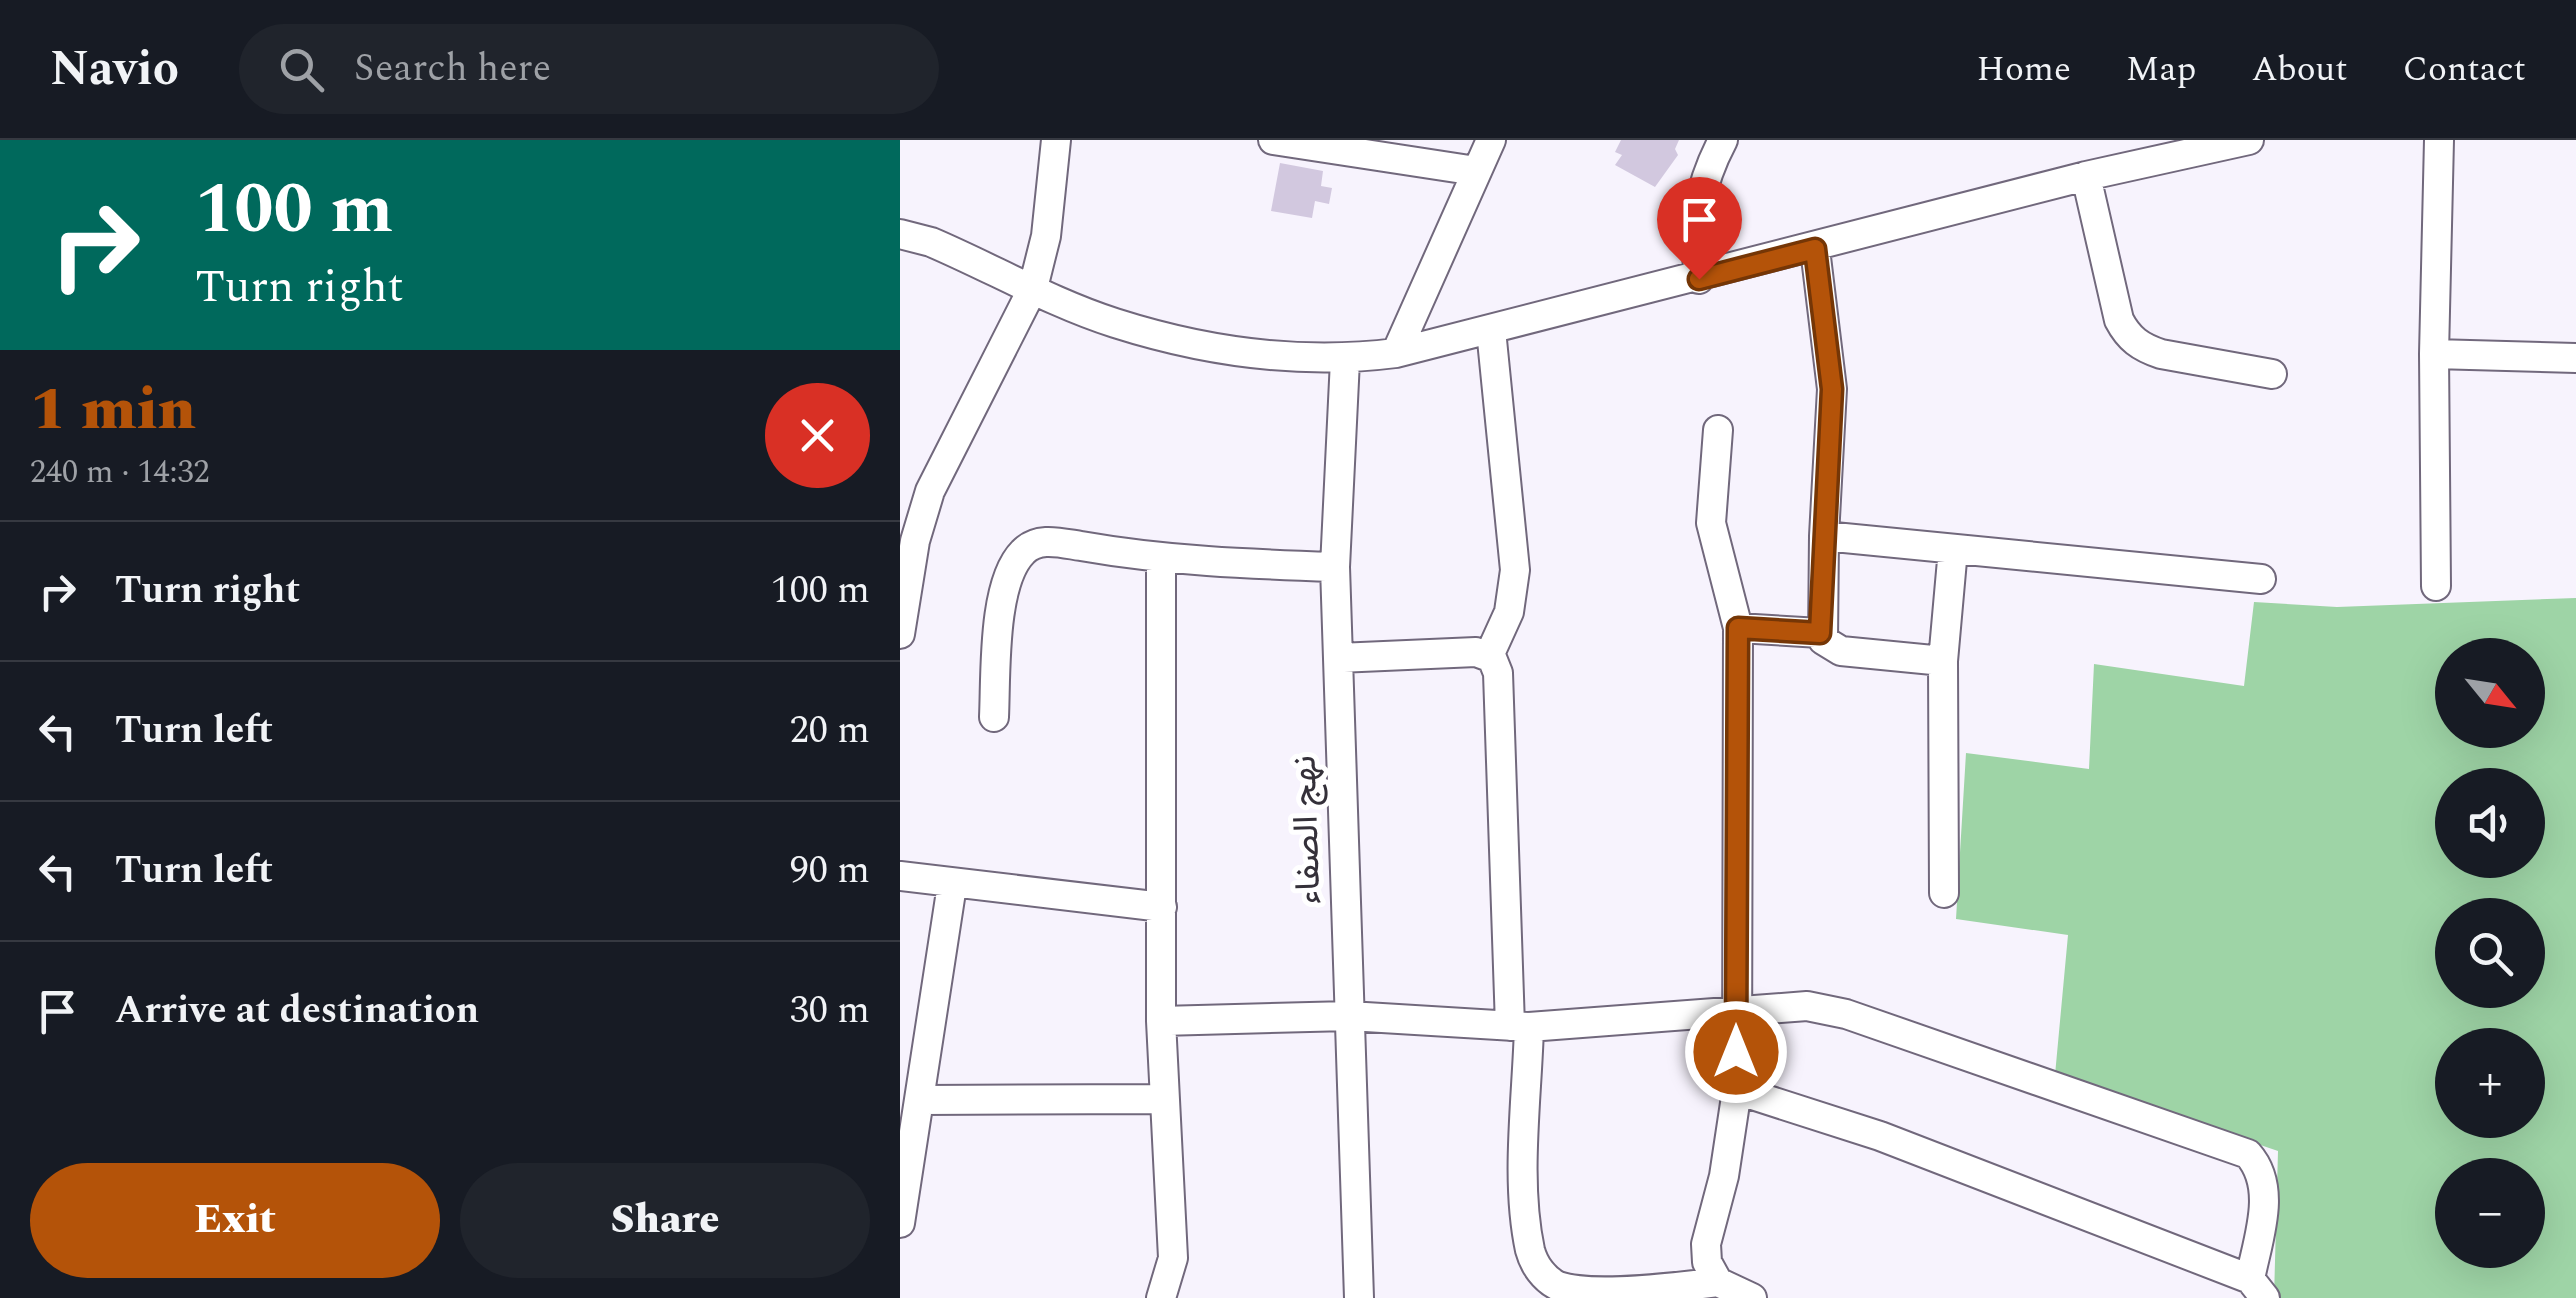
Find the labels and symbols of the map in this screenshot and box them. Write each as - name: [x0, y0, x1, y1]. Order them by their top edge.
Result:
- pin: [1657, 177, 1742, 280]
- north arrow: [2435, 638, 2545, 748]
- street label: نهج الصفاء: [1277, 754, 1336, 905]
- position arrow: [1684, 1000, 1788, 1104]

